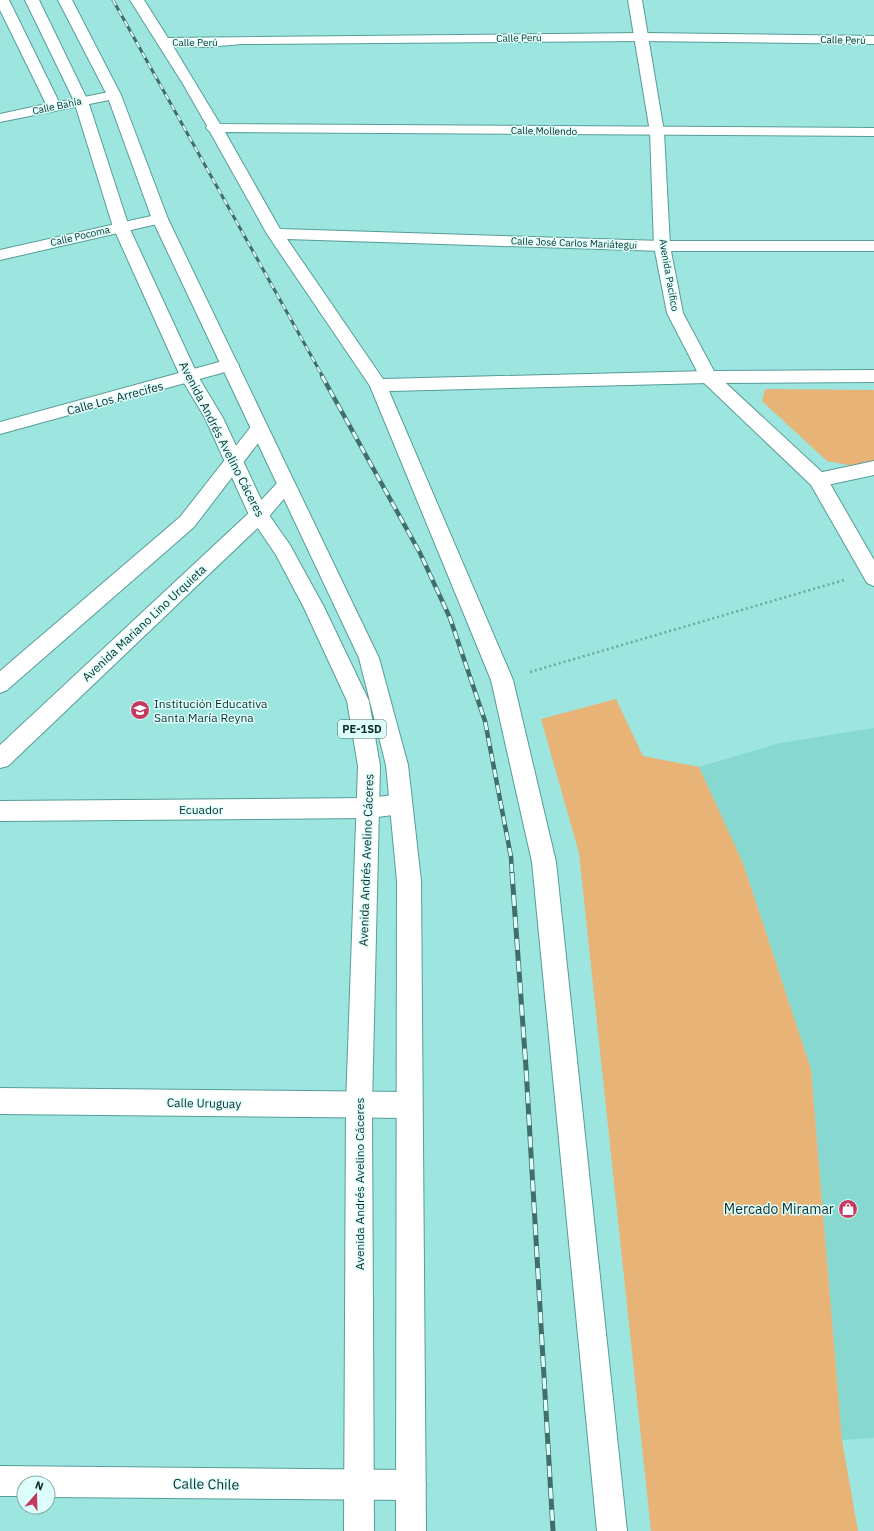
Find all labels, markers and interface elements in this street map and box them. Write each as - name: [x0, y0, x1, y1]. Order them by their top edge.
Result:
- street label: Calle Perú: [496, 31, 542, 45]
- street label: Calle Perú: [820, 33, 866, 47]
- street label: Calle Perú: [172, 36, 218, 49]
- street label: Calle Bahía: [31, 94, 84, 118]
- street label: Calle Mollendo: [511, 124, 578, 138]
- street label: Calle Pocoma: [49, 223, 112, 249]
- street label: Calle José Carlos Mariátegui: [511, 234, 637, 252]
- street label: Avenida Pacifico: [656, 238, 682, 313]
- street label: Avenida Andrés Avelino Cáceres: [176, 359, 268, 519]
- street label: Calle Los Arrecifes: [65, 378, 165, 418]
- street label: Avenida Mariano Lino Urquieta: [79, 561, 210, 684]
- place label: Institución Educativa Santa María Reyna: [154, 696, 268, 725]
- school or university icon: Institución Educativa Santa María Reyna: [129, 699, 151, 721]
- road number: PE-1SD: [338, 720, 386, 738]
- street label: Avenida Andrés Avelino Cáceres: [355, 773, 377, 947]
- street label: Ecuador: [179, 802, 224, 817]
- street label: Calle Uruguay: [167, 1095, 241, 1111]
- street label: Avenida Andrés Avelino Cáceres: [352, 1098, 367, 1270]
- shop icon: Mercado Miramar: [837, 1198, 859, 1220]
- place label: Mercado Miramar: [724, 1200, 834, 1218]
- street label: Calle Chile: [173, 1474, 240, 1494]
- north arrow: [16, 1475, 56, 1515]
- text: N: [33, 1478, 46, 1494]

